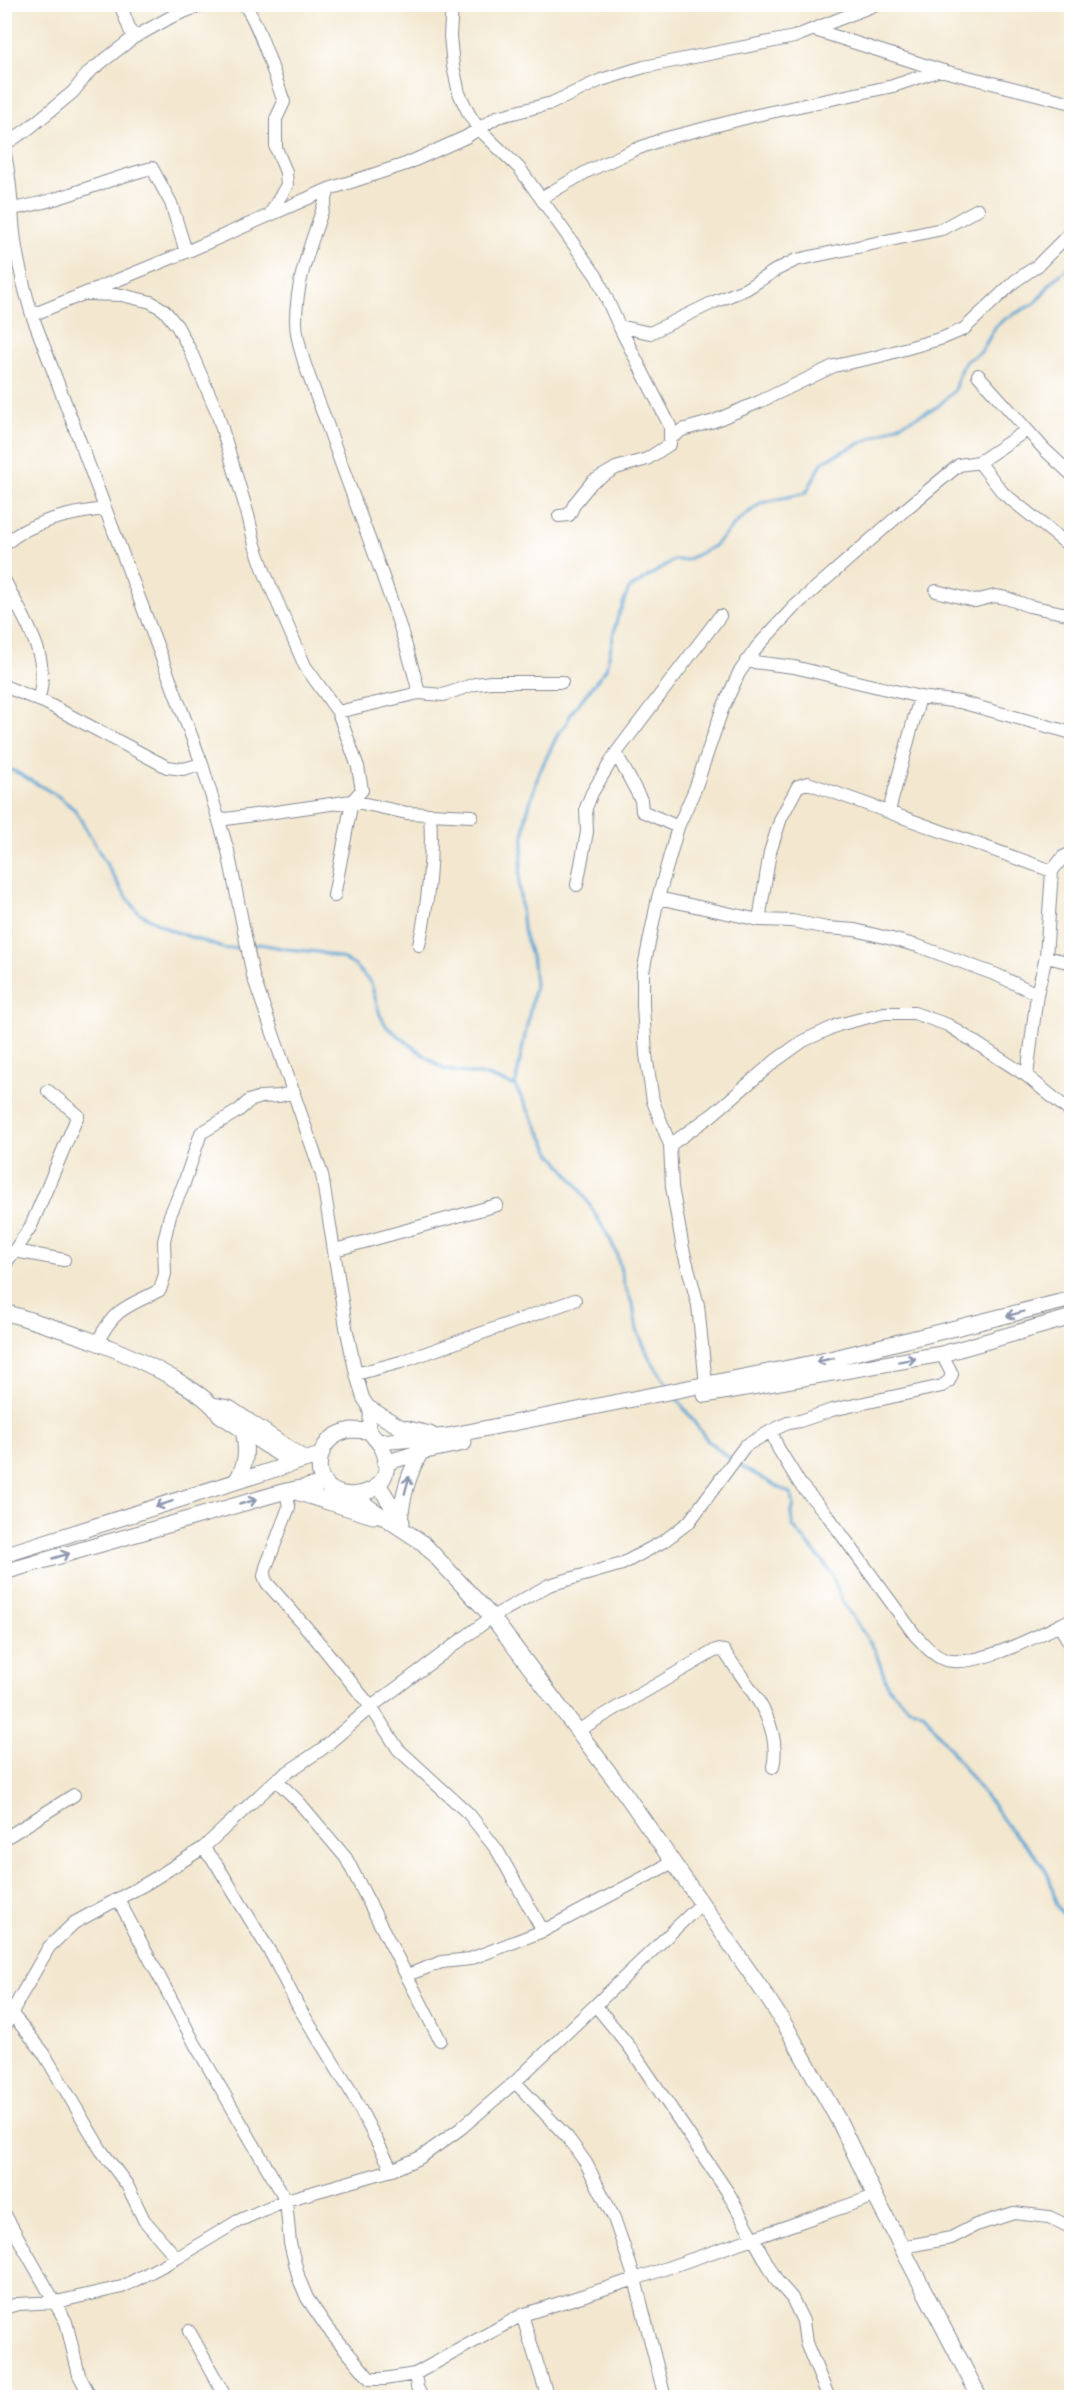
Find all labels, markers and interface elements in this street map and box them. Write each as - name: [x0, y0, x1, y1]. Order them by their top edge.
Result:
- one-way arrow: [1006, 1309, 1025, 1320]
- one-way arrow: [897, 1354, 917, 1365]
- one-way arrow: [816, 1355, 835, 1367]
- one-way arrow: [402, 1476, 413, 1495]
- one-way arrow: [238, 1496, 257, 1507]
- one-way arrow: [155, 1499, 174, 1510]
- one-way arrow: [51, 1550, 70, 1561]

